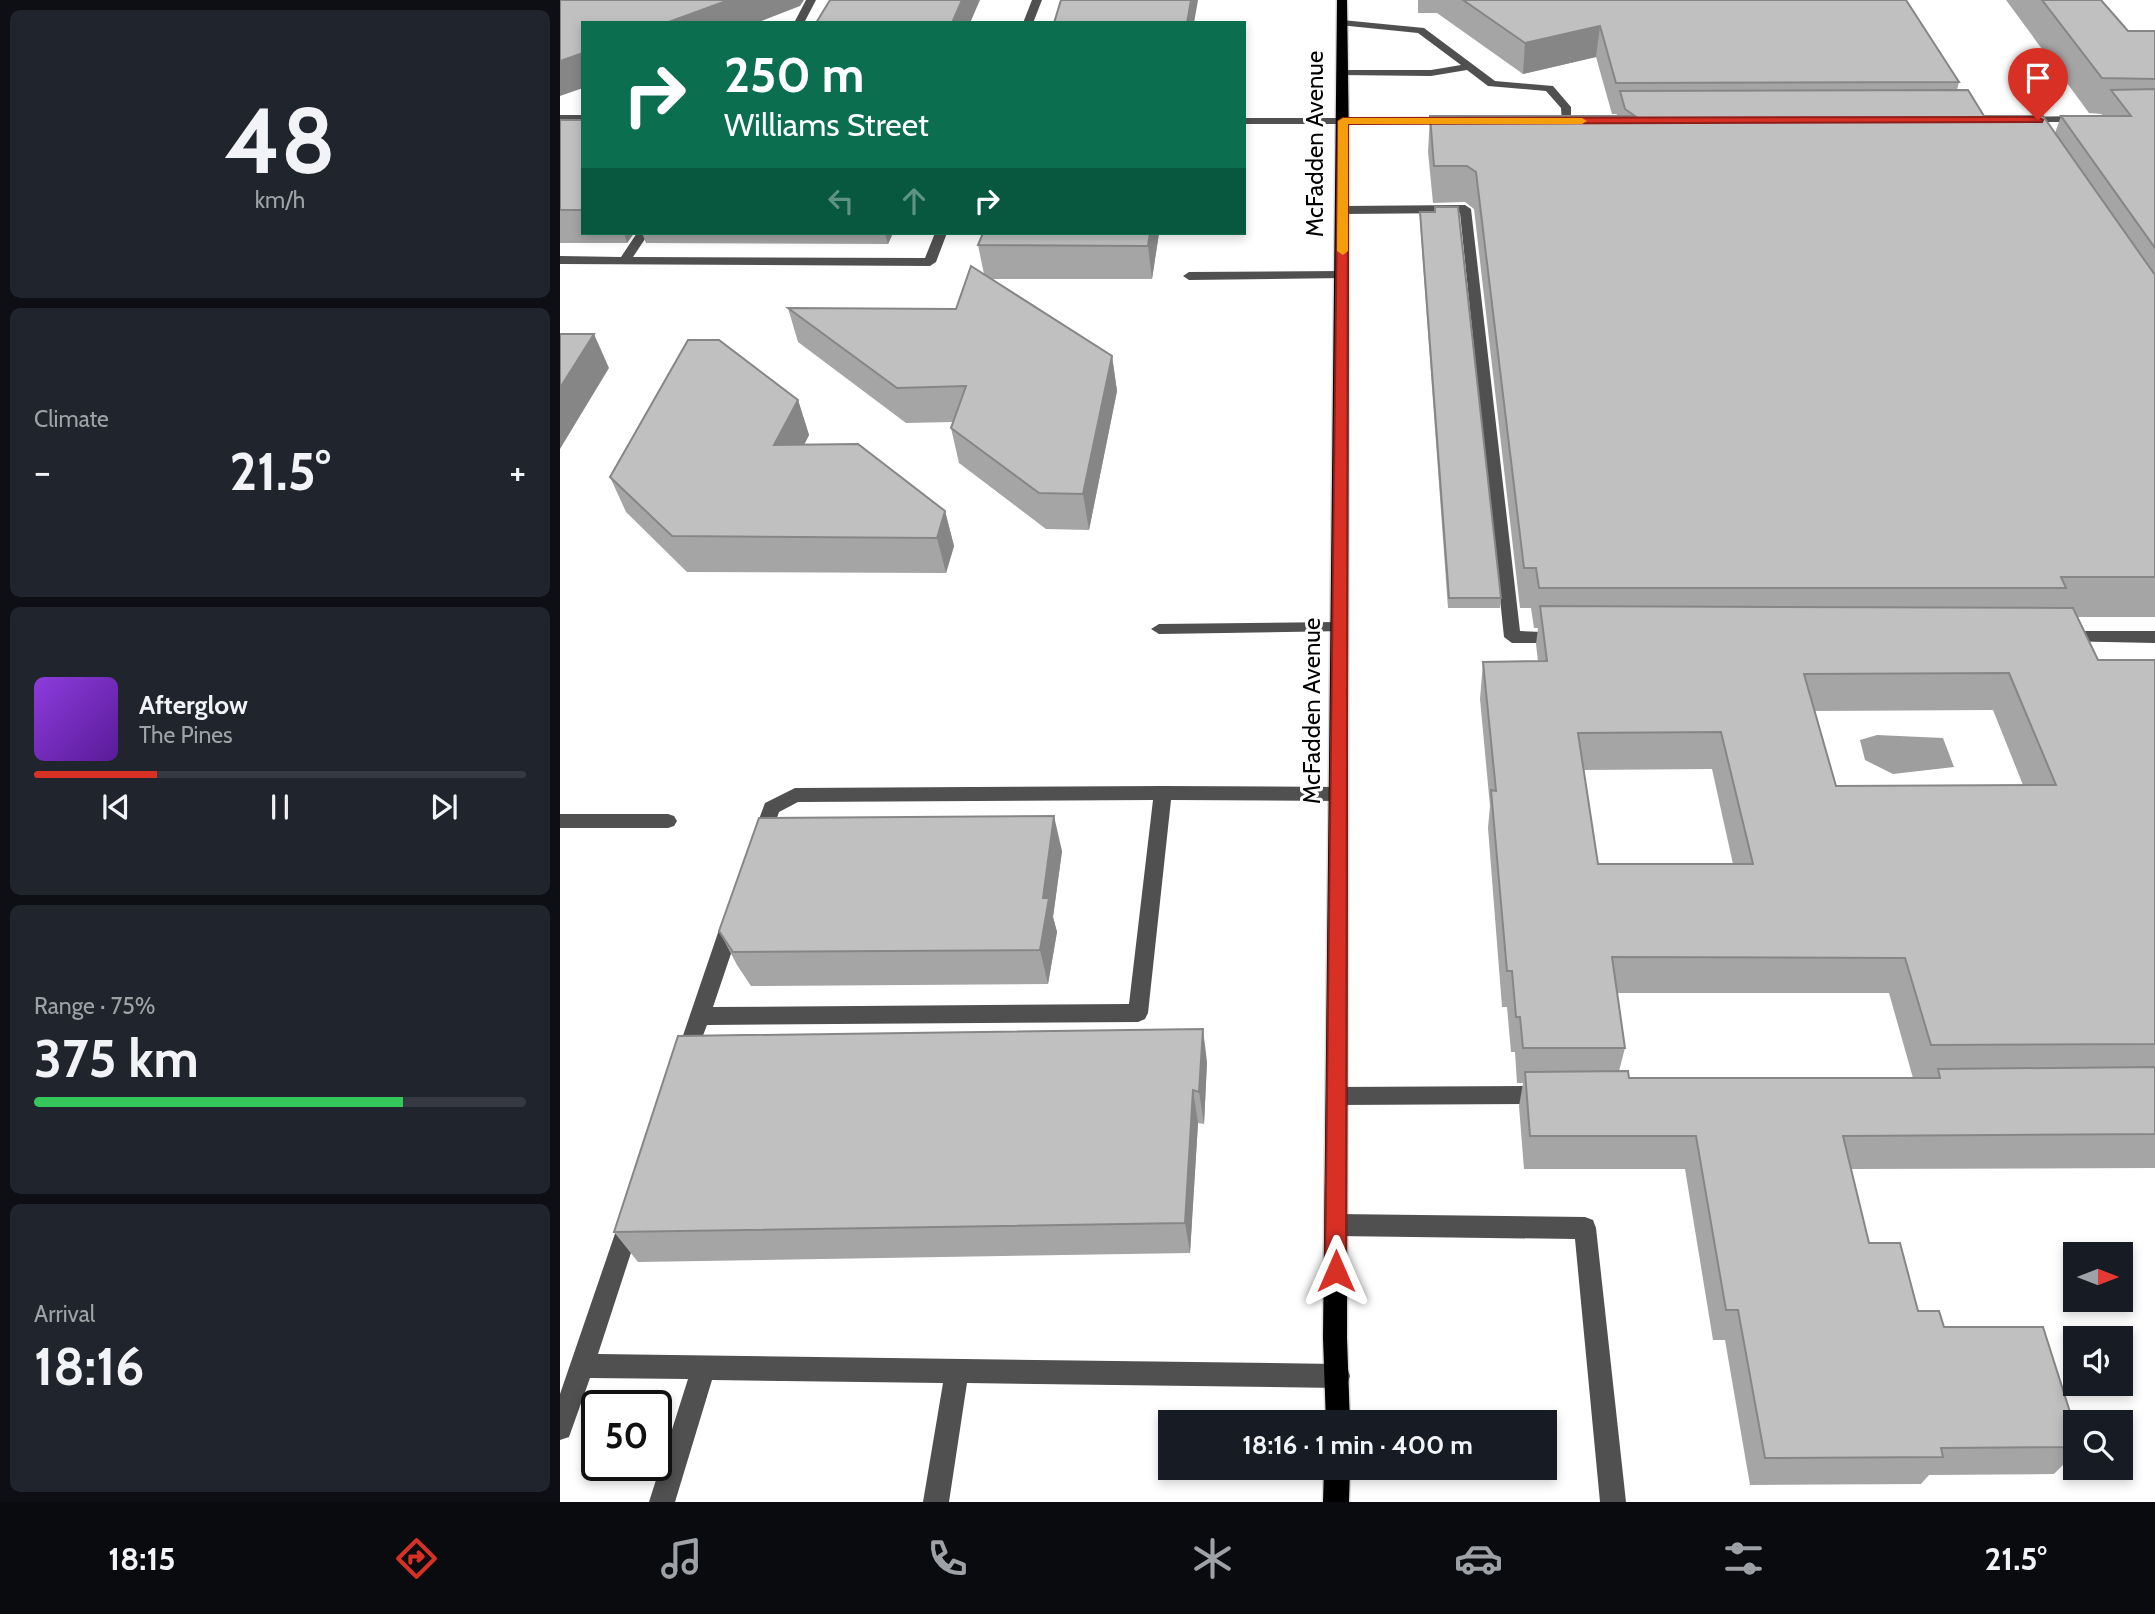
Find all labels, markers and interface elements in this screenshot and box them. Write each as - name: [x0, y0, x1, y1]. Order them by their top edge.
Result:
- text: 250 m: [724, 45, 864, 104]
- pin: [2008, 48, 2068, 120]
- icon: right: [609, 49, 700, 140]
- street label: McFadden Avenue: [1300, 51, 1329, 237]
- icon: arrive: [2019, 59, 2057, 97]
- text: 48: [224, 85, 336, 196]
- text: Williams Street: [724, 105, 929, 144]
- icon: left: [822, 182, 860, 220]
- icon: ahead: [895, 182, 933, 220]
- icon: right: [968, 182, 1006, 220]
- text: km/h: [255, 186, 305, 214]
- text: Climate: [34, 405, 109, 433]
- text: 21.5°: [229, 440, 331, 503]
- text: −: [34, 448, 51, 495]
- text: +: [509, 448, 526, 495]
- street label: McFadden Avenue: [1297, 618, 1326, 804]
- text: Afterglow: [139, 689, 248, 721]
- text: The Pines: [139, 721, 233, 749]
- icon: previous: [97, 788, 135, 826]
- icon: pause: [261, 788, 299, 826]
- icon: next: [425, 788, 463, 826]
- text: Range · 75%: [34, 992, 155, 1020]
- text: 375 km: [34, 1027, 199, 1090]
- position arrow: [1299, 1234, 1373, 1308]
- north arrow: [2063, 1242, 2133, 1312]
- map controls: [2063, 1242, 2133, 1480]
- text: Arrival: [34, 1300, 95, 1328]
- button: sound: [2063, 1326, 2133, 1396]
- text: 18:16: [34, 1335, 145, 1398]
- speed limit sign: 50: [581, 1390, 672, 1481]
- button: search: [2063, 1410, 2133, 1480]
- text: 18:16 · 1 min · 400 m: [1242, 1429, 1473, 1461]
- icon: directions: [392, 1534, 441, 1583]
- icon: music: [657, 1534, 706, 1583]
- icon: phone: [923, 1534, 972, 1583]
- icon: climate: [1188, 1534, 1237, 1583]
- icon: car: [1454, 1534, 1503, 1583]
- icon: filters: [1719, 1534, 1768, 1583]
- text: 18:15: [108, 1539, 175, 1578]
- text: 21.5°: [1984, 1539, 2047, 1578]

